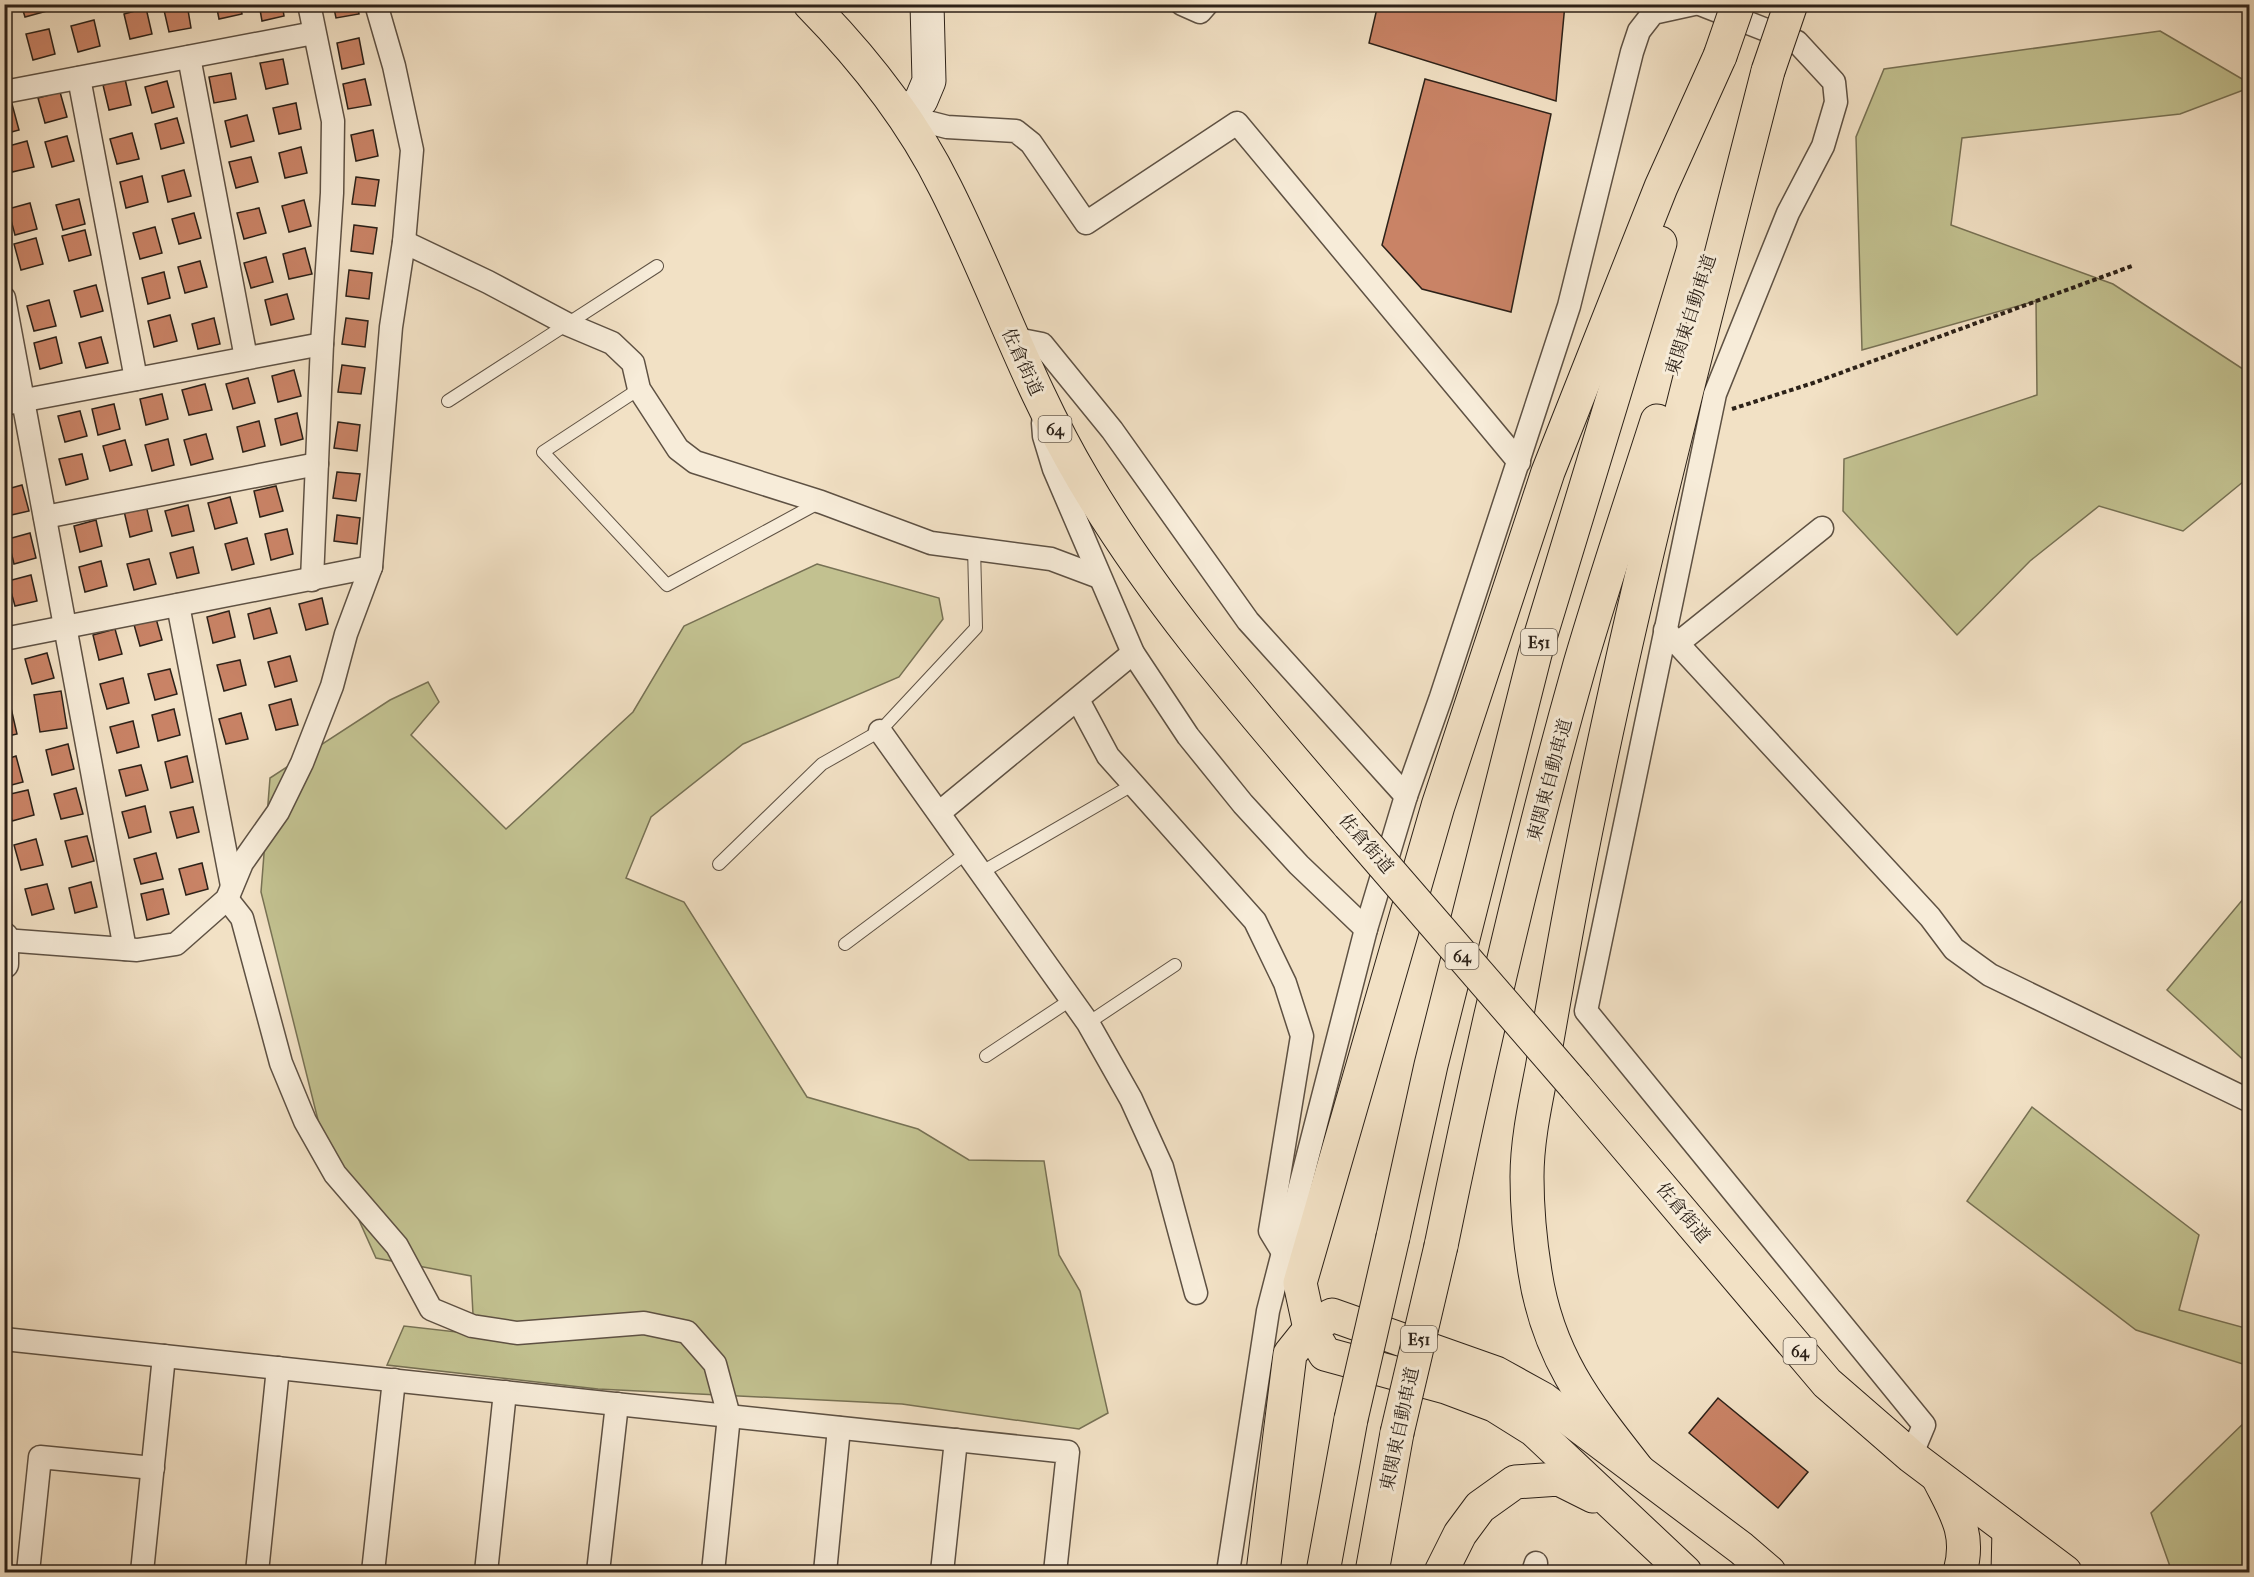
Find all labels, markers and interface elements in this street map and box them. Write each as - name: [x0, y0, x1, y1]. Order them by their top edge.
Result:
- street label: 東関東自動車道: [1662, 252, 1720, 378]
- street label: 佐倉街道: [997, 325, 1047, 399]
- road number: 64: [1038, 416, 1072, 442]
- road number: E51: [1521, 629, 1557, 655]
- street label: 東関東自動車道: [1524, 716, 1576, 844]
- street label: 佐倉街道: [1334, 810, 1398, 878]
- road number: 64: [1446, 943, 1478, 969]
- street label: 佐倉街道: [1652, 1179, 1714, 1247]
- road number: E51: [1401, 1326, 1437, 1352]
- road number: 64: [1784, 1338, 1816, 1364]
- street label: 東関東自動車道: [1377, 1365, 1423, 1493]

